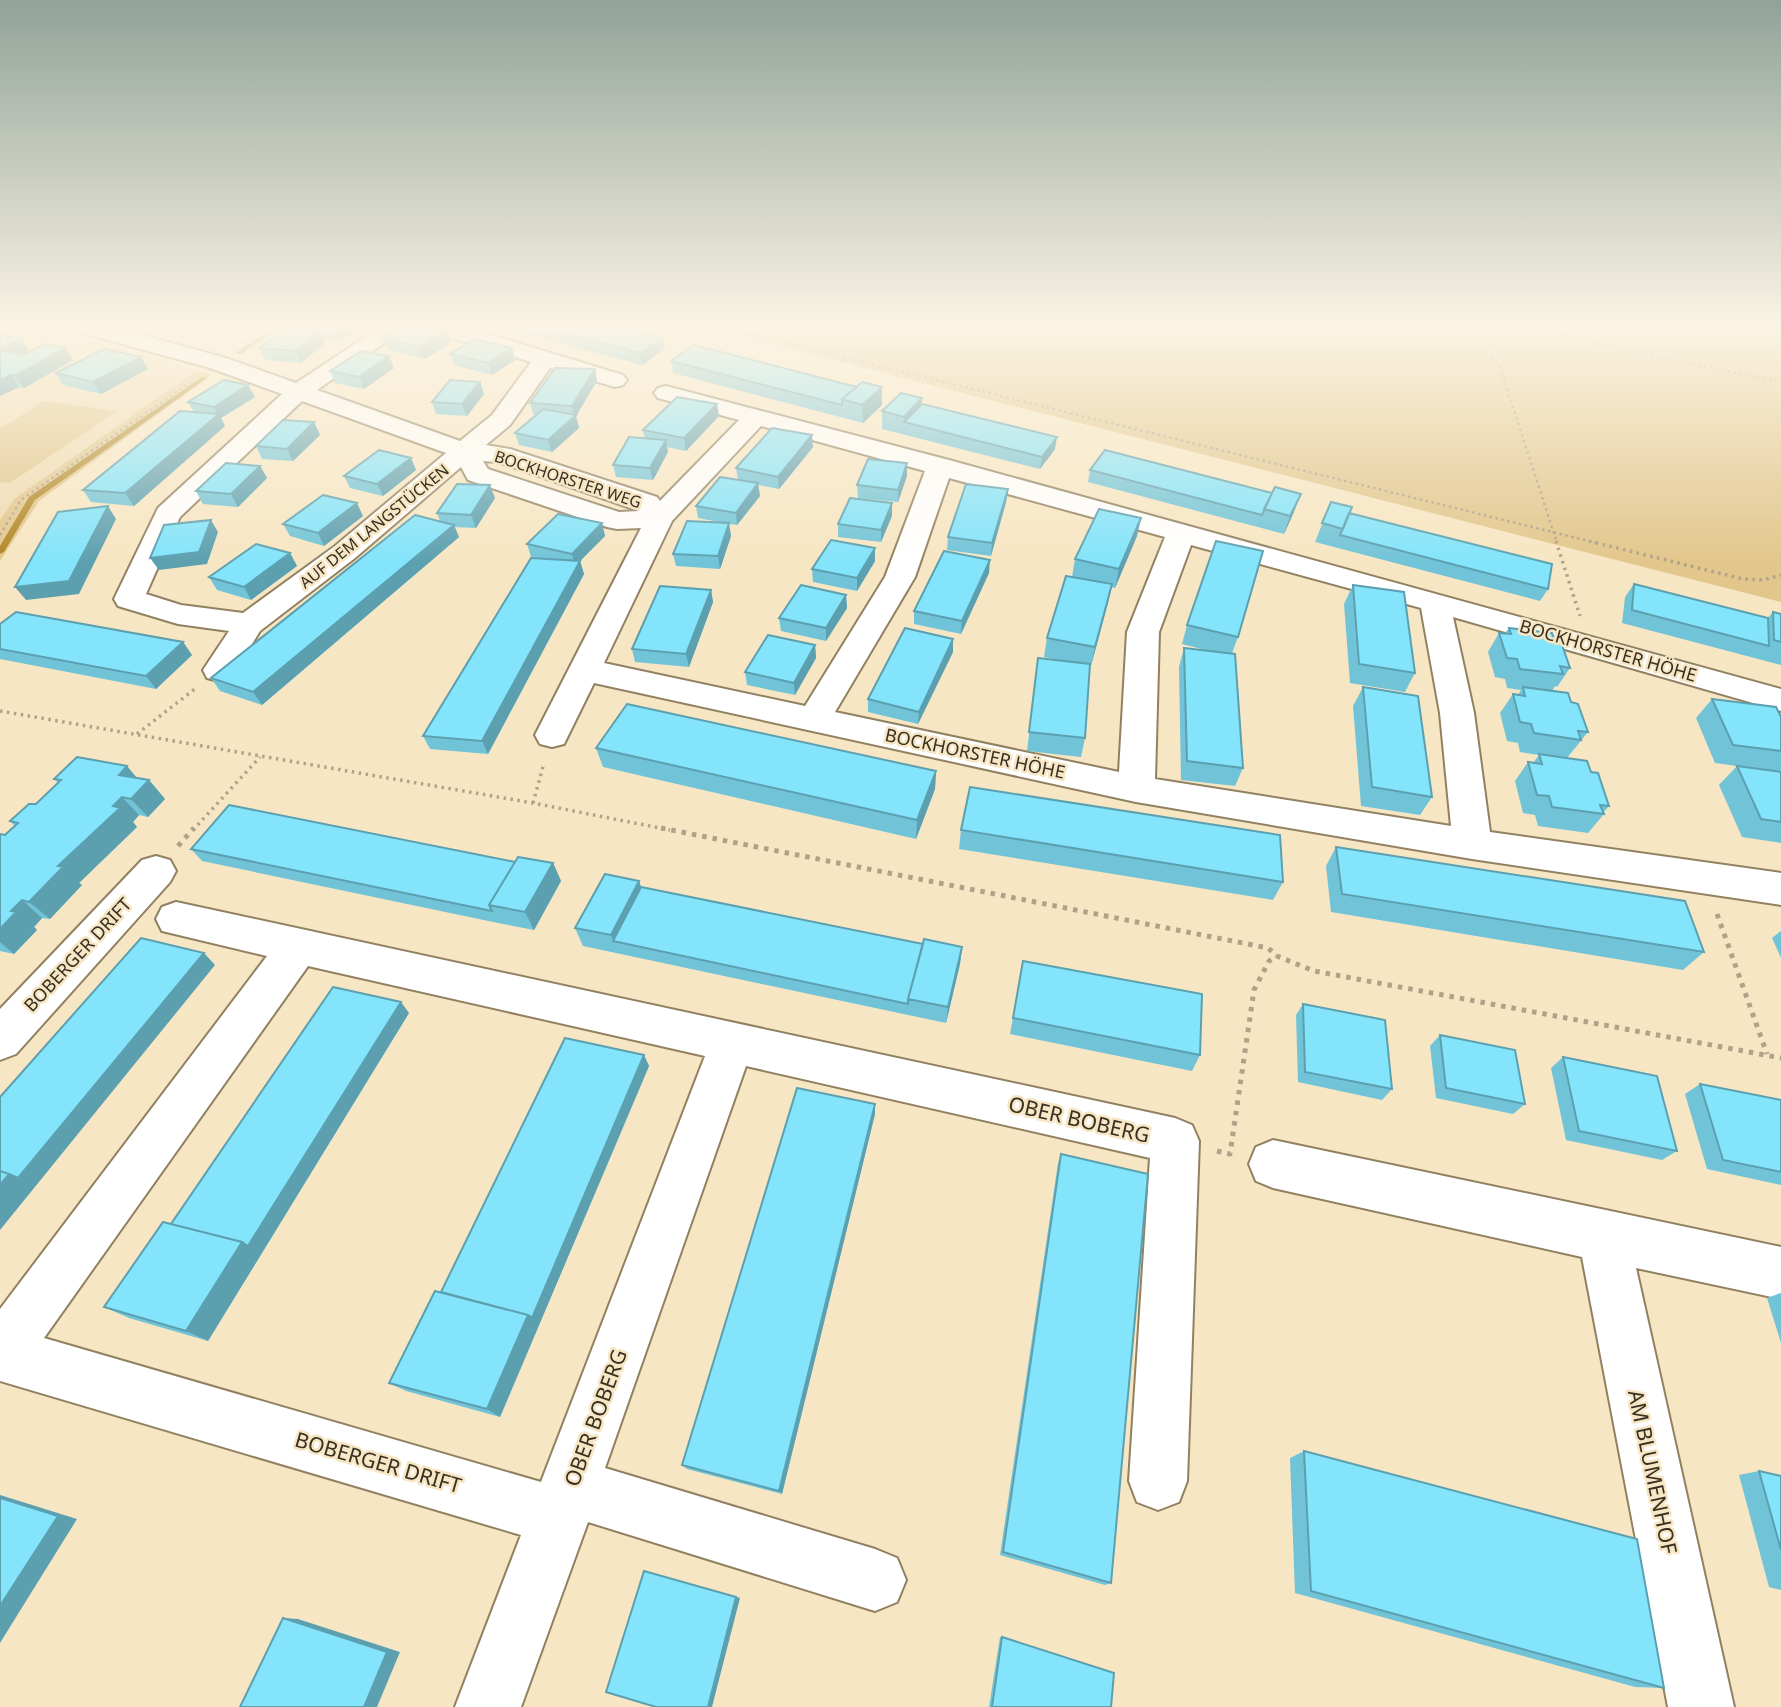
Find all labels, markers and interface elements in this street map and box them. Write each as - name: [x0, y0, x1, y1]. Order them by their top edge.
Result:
- street label: BOCKHORSTER WEG: [492, 445, 644, 513]
- street label: AUF DEM LANGSTÜCKEN: [295, 459, 453, 593]
- street label: BOCKHORSTER HÖHE: [1517, 613, 1700, 687]
- street label: BOCKHORSTER HÖHE: [883, 722, 1067, 784]
- street label: BOBERGER DRIFT: [18, 892, 136, 1016]
- street label: OBER BOBERG: [1006, 1089, 1153, 1149]
- street label: OBER BOBERG: [557, 1345, 633, 1490]
- street label: AM BLUMENHOF: [1622, 1387, 1684, 1557]
- street label: BOBERGER DRIFT: [292, 1425, 465, 1499]

